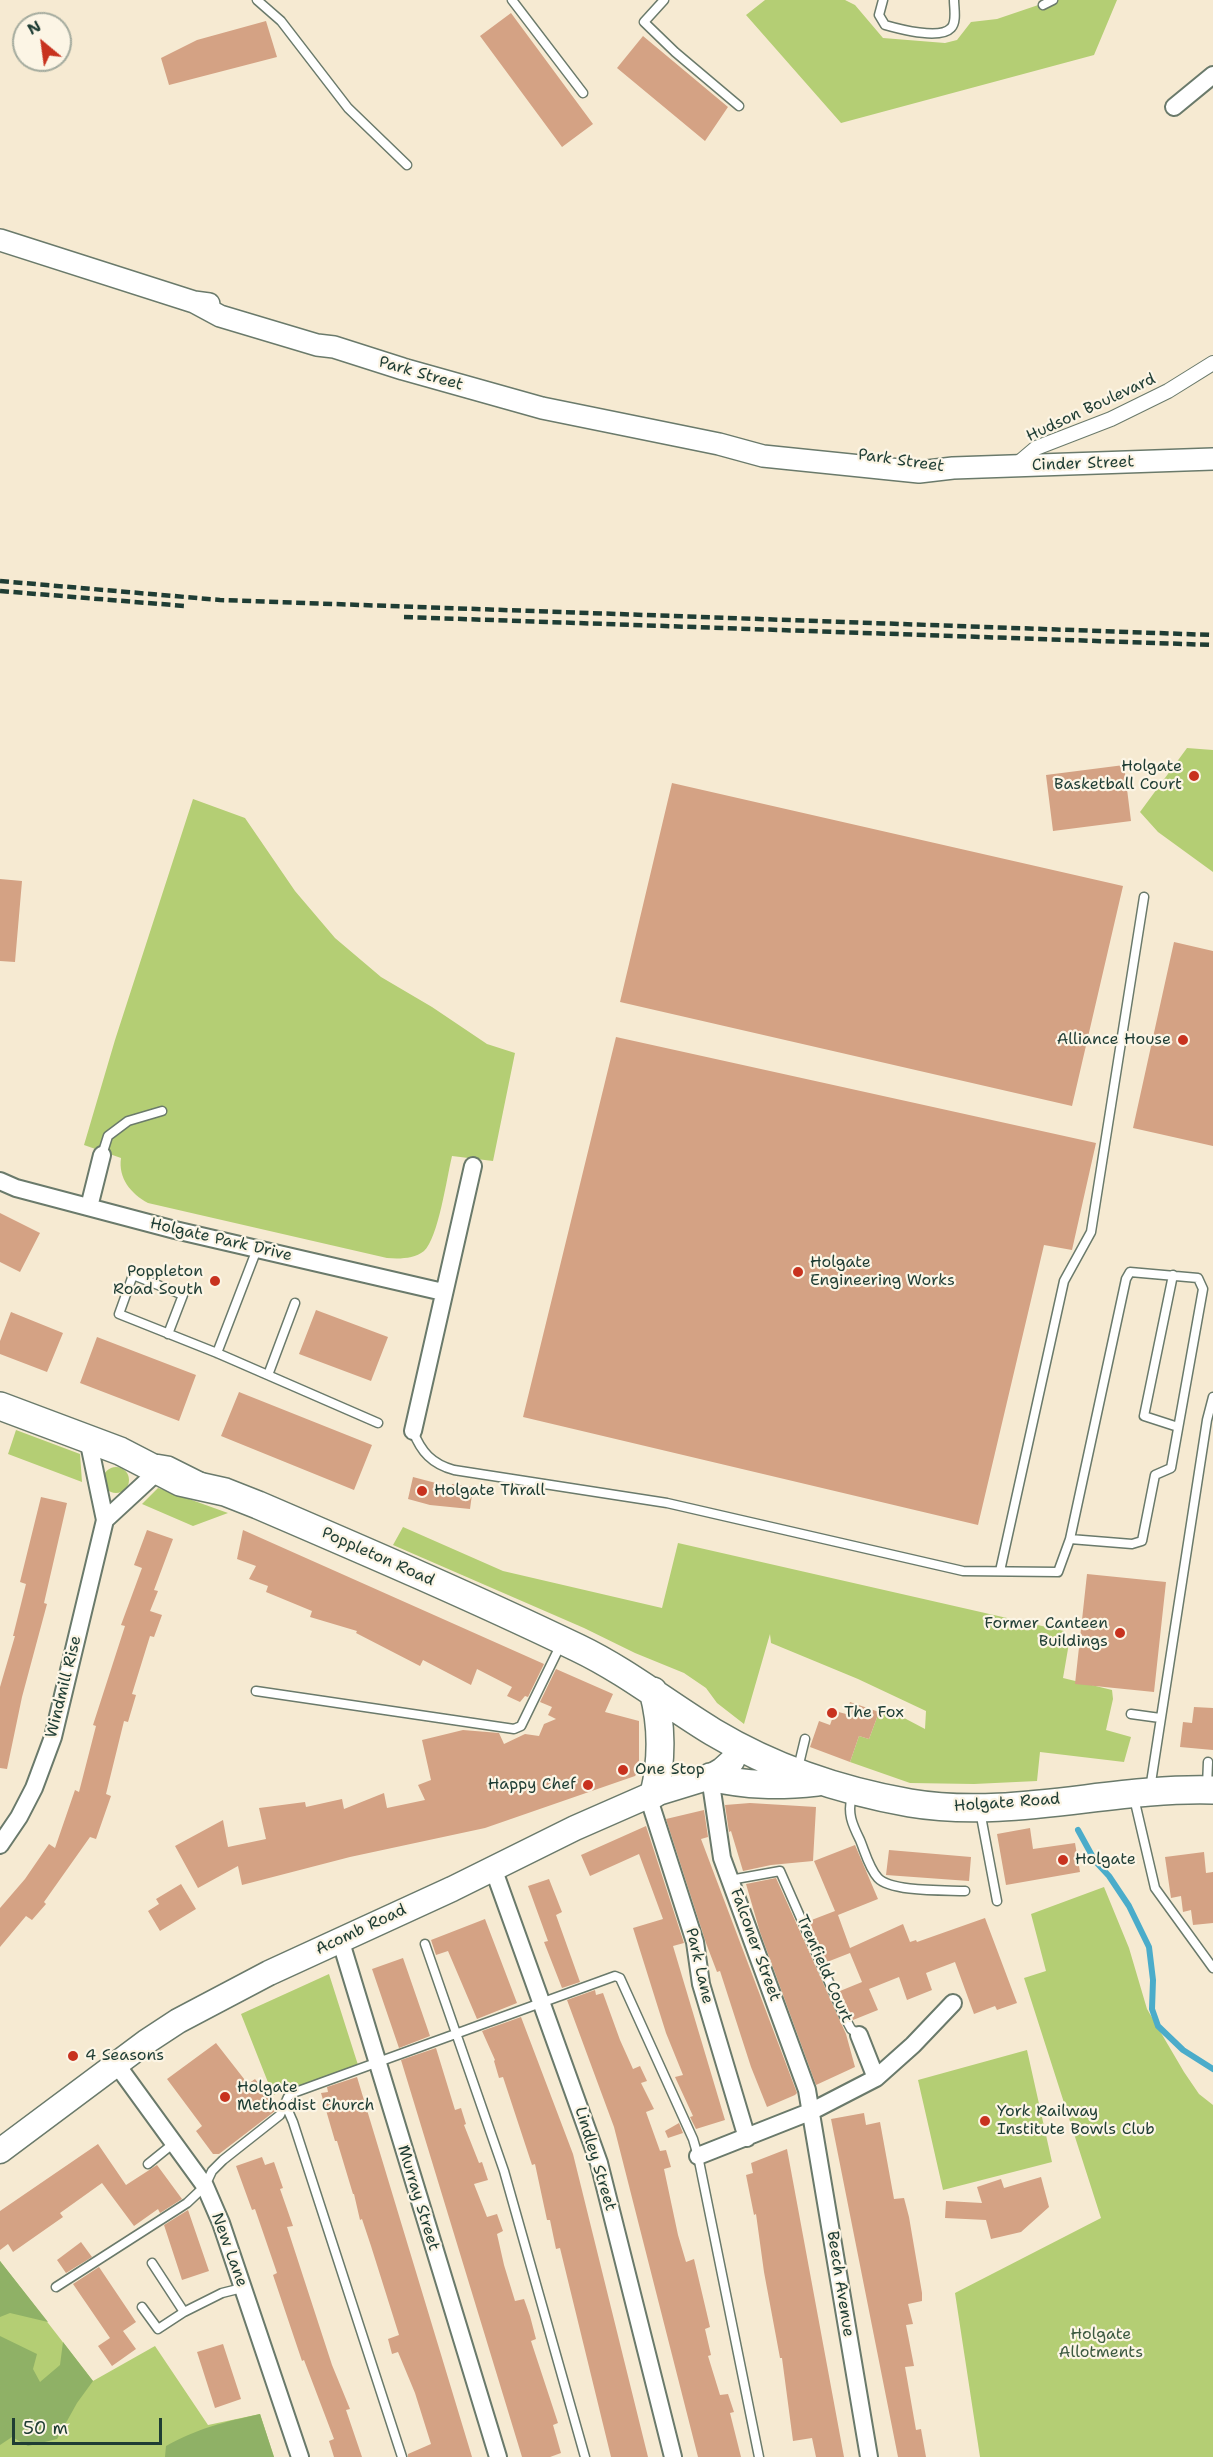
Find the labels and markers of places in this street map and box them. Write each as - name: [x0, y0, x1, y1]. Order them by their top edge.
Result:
- place label: Holgate Basketball Court: [1054, 757, 1182, 795]
- marker: Holgate Basketball Court: [1187, 769, 1201, 783]
- place label: Alliance House: [1057, 1030, 1171, 1050]
- marker: Alliance House: [1176, 1033, 1190, 1047]
- place label: Holgate Engineering Works: [810, 1253, 955, 1291]
- place label: Poppleton Road South: [113, 1262, 203, 1300]
- marker: Holgate Engineering Works: [791, 1265, 805, 1279]
- marker: Poppleton Road South: [208, 1274, 222, 1288]
- place label: Holgate Thrall: [434, 1481, 545, 1501]
- marker: Holgate Thrall: [415, 1484, 429, 1498]
- place label: Former Canteen Buildings: [984, 1614, 1108, 1652]
- marker: Former Canteen Buildings: [1113, 1626, 1127, 1640]
- place label: The Fox: [844, 1703, 904, 1723]
- marker: The Fox: [825, 1706, 839, 1720]
- place label: One Stop: [635, 1760, 705, 1780]
- marker: One Stop: [616, 1763, 630, 1777]
- place label: Happy Chef: [488, 1775, 576, 1795]
- marker: Happy Chef: [581, 1778, 595, 1792]
- place label: Holgate: [1075, 1850, 1136, 1870]
- marker: Holgate: [1056, 1853, 1070, 1867]
- place label: 4 Seasons: [85, 2046, 164, 2066]
- marker: 4 Seasons: [66, 2049, 80, 2063]
- place label: Holgate Methodist Church: [237, 2078, 375, 2116]
- marker: Holgate Methodist Church: [218, 2090, 232, 2104]
- place label: York Railway Institute Bowls Club: [997, 2102, 1155, 2140]
- marker: York Railway Institute Bowls Club: [978, 2114, 992, 2128]

